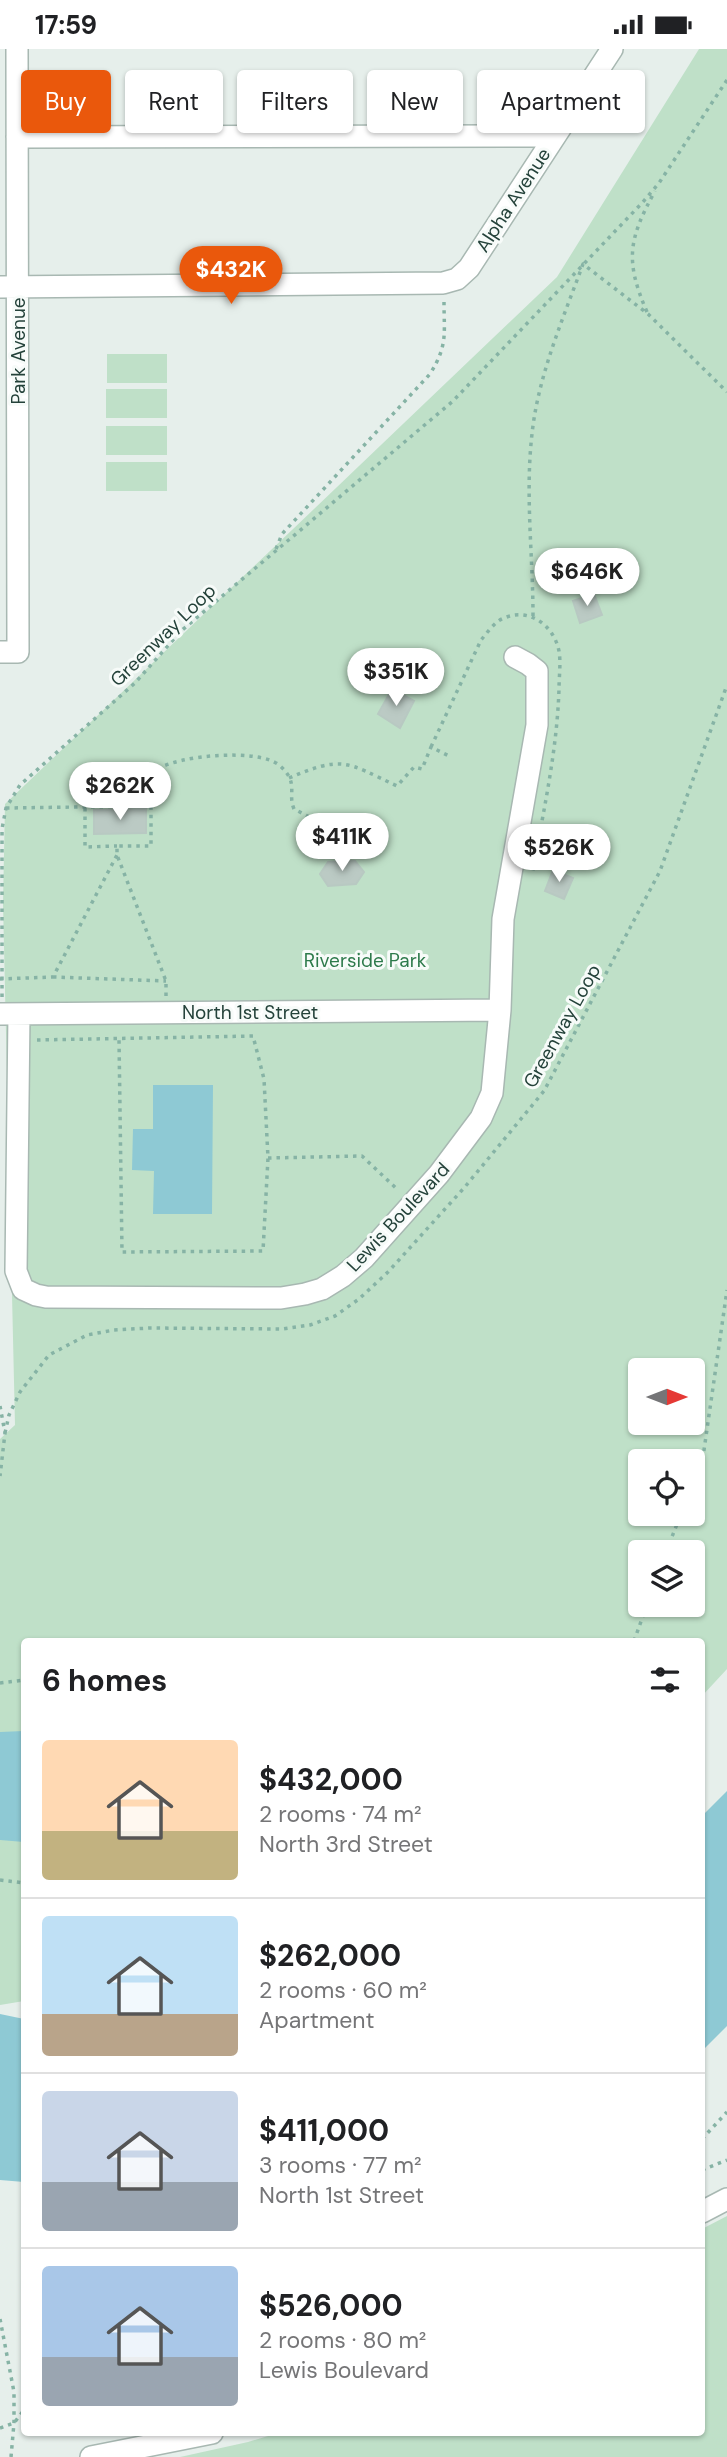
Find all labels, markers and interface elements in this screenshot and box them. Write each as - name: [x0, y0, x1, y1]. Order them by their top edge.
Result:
- text: 17:59: [35, 8, 97, 42]
- chip: Buy: [21, 70, 111, 133]
- chip: Rent: [125, 70, 223, 133]
- chip: Filters: [237, 70, 353, 133]
- chip: New: [367, 70, 463, 133]
- chip: Apartment: [477, 70, 645, 133]
- street label: Alpha Avenue: [470, 143, 556, 257]
- pin: $432K: [182, 247, 280, 306]
- text: $432K: [195, 254, 267, 284]
- street label: Park Avenue: [6, 297, 31, 405]
- pin: $646K: [538, 549, 636, 608]
- text: $646K: [550, 556, 624, 586]
- street label: Greenway Loop: [105, 578, 221, 692]
- pin: $351K: [347, 649, 445, 708]
- text: $351K: [363, 656, 429, 686]
- pin: $262K: [71, 763, 169, 822]
- text: $262K: [85, 770, 155, 800]
- pin: $411K: [293, 813, 391, 873]
- text: $411K: [312, 821, 372, 851]
- pin: $526K: [510, 825, 608, 884]
- text: $526K: [524, 832, 594, 862]
- park label: Riverside Park: [304, 948, 427, 973]
- street label: Greenway Loop: [518, 960, 606, 1092]
- street label: North 1st Street: [182, 1000, 318, 1025]
- street label: Lewis Boulevard: [341, 1157, 455, 1277]
- north arrow: [628, 1358, 705, 1435]
- map controls: [628, 1358, 705, 1617]
- button: locate: [628, 1449, 705, 1526]
- button: layers: [628, 1540, 705, 1617]
- text: 6 homes: [42, 1661, 167, 1700]
- icon: filters: [646, 1661, 684, 1699]
- text: $432,000: [259, 1760, 403, 1799]
- icon: home: [98, 1768, 182, 1852]
- text: 2 rooms · 74 m²: [259, 1799, 422, 1829]
- text: North 3rd Street: [259, 1829, 433, 1859]
- text: $262,000: [259, 1936, 401, 1975]
- icon: home: [98, 1944, 182, 2028]
- text: 2 rooms · 60 m²: [259, 1975, 427, 2005]
- text: Apartment: [259, 2005, 374, 2035]
- text: $411,000: [259, 2111, 389, 2150]
- icon: home: [98, 2119, 182, 2203]
- text: 3 rooms · 77 m²: [259, 2150, 422, 2180]
- text: North 1st Street: [259, 2180, 424, 2210]
- text: $526,000: [259, 2286, 403, 2325]
- icon: home: [98, 2294, 182, 2378]
- text: 2 rooms · 80 m²: [259, 2325, 426, 2355]
- text: Lewis Boulevard: [259, 2355, 429, 2385]

